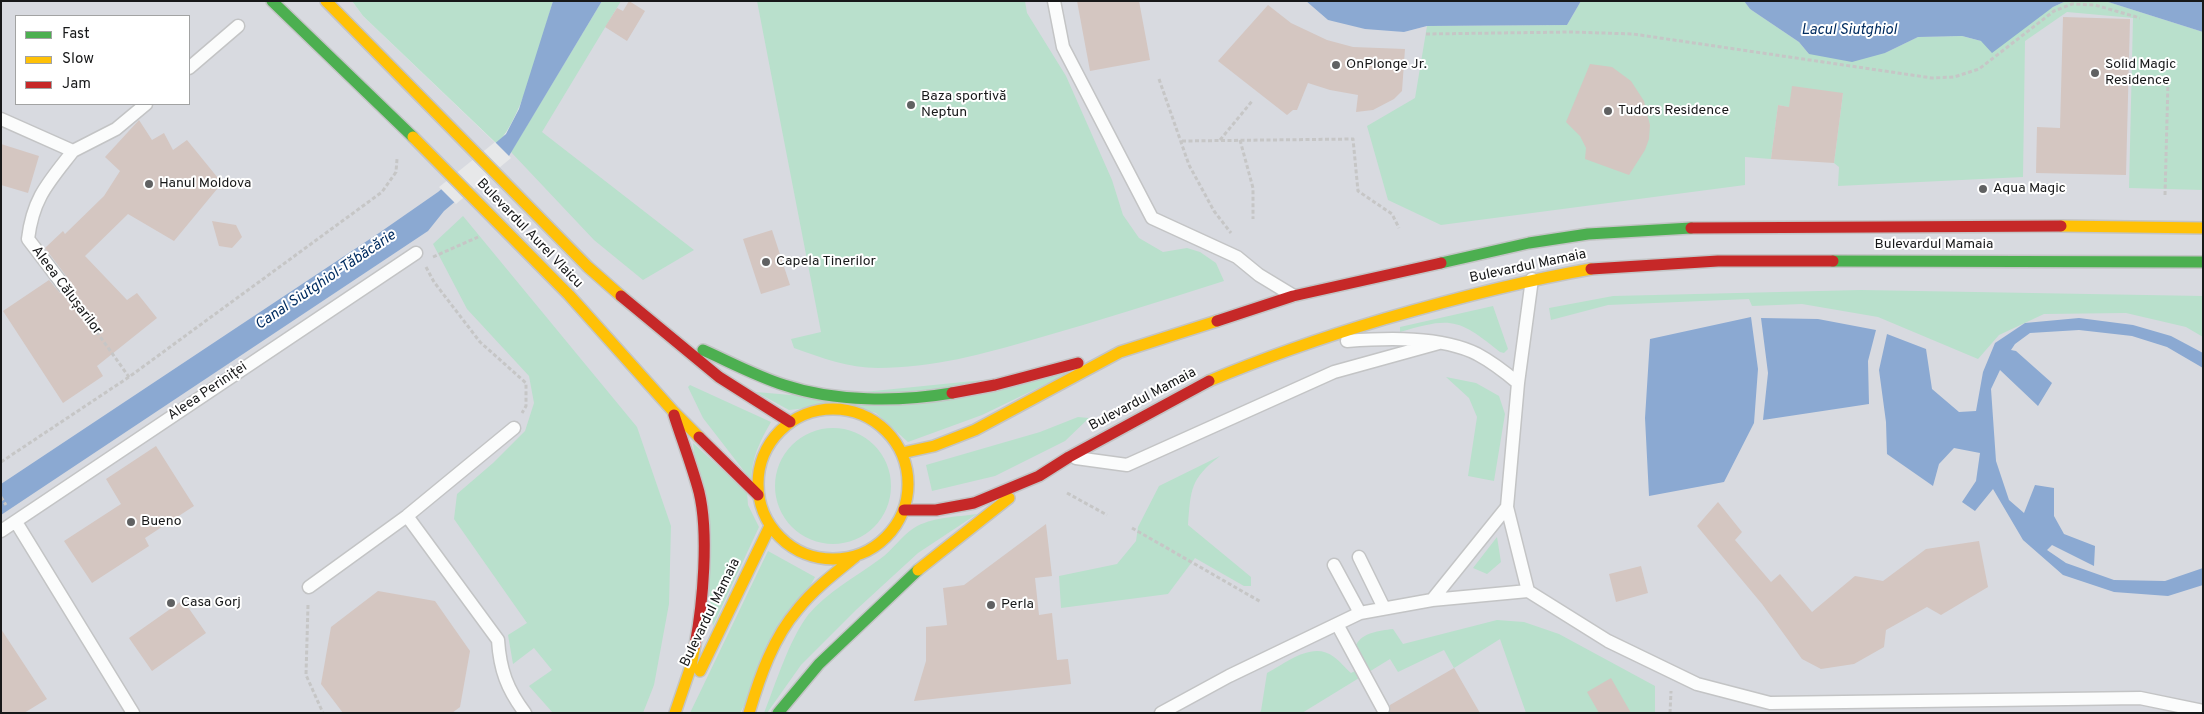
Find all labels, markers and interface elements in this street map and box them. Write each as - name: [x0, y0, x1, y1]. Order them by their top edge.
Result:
- legend: [15, 15, 190, 105]
- water label: Lacul Siutghiol: [1801, 22, 1897, 40]
- text: Fast: [62, 25, 90, 44]
- text: Slow: [62, 50, 94, 69]
- place label: OnPlonge Jr.: [1346, 57, 1427, 73]
- place label: Solid Magic Residence: [2105, 57, 2176, 90]
- marker: OnPlonge Jr.: [1330, 59, 1342, 71]
- marker: Solid Magic Residence: [2089, 67, 2101, 79]
- text: Jam: [62, 75, 91, 94]
- place label: Baza sportivă Neptun: [921, 89, 1006, 121]
- marker: Baza sportivă Neptun: [905, 99, 917, 111]
- place label: Tudors Residence: [1618, 103, 1729, 119]
- marker: Tudors Residence: [1602, 105, 1614, 117]
- place label: Hanul Moldova: [159, 176, 251, 192]
- street label: Bulevardul Aurel Vlaicu: [472, 176, 586, 292]
- marker: Hanul Moldova: [143, 178, 155, 190]
- place label: Aqua Magic: [1993, 181, 2066, 197]
- marker: Aqua Magic: [1977, 183, 1989, 195]
- water label: Canal Siutghiol-Tăbăcărie: [252, 227, 400, 335]
- street label: Bulevardul Mamaia: [1875, 237, 1993, 253]
- street label: Aleea Călușarilor: [27, 243, 105, 339]
- street label: Bulevardul Mamaia: [1468, 246, 1588, 288]
- place label: Capela Tinerilor: [776, 254, 876, 270]
- marker: Capela Tinerilor: [760, 256, 772, 268]
- street label: Aleea Periniței: [165, 359, 251, 425]
- street label: Bulevardul Mamaia: [1087, 365, 1199, 435]
- place label: Bueno: [141, 514, 182, 530]
- marker: Bueno: [125, 516, 137, 528]
- street label: Bulevardul Mamaia: [677, 556, 745, 670]
- place label: Casa Gorj: [181, 595, 241, 611]
- marker: Casa Gorj: [165, 597, 177, 609]
- place label: Perla: [1001, 597, 1034, 613]
- marker: Perla: [985, 599, 997, 611]

